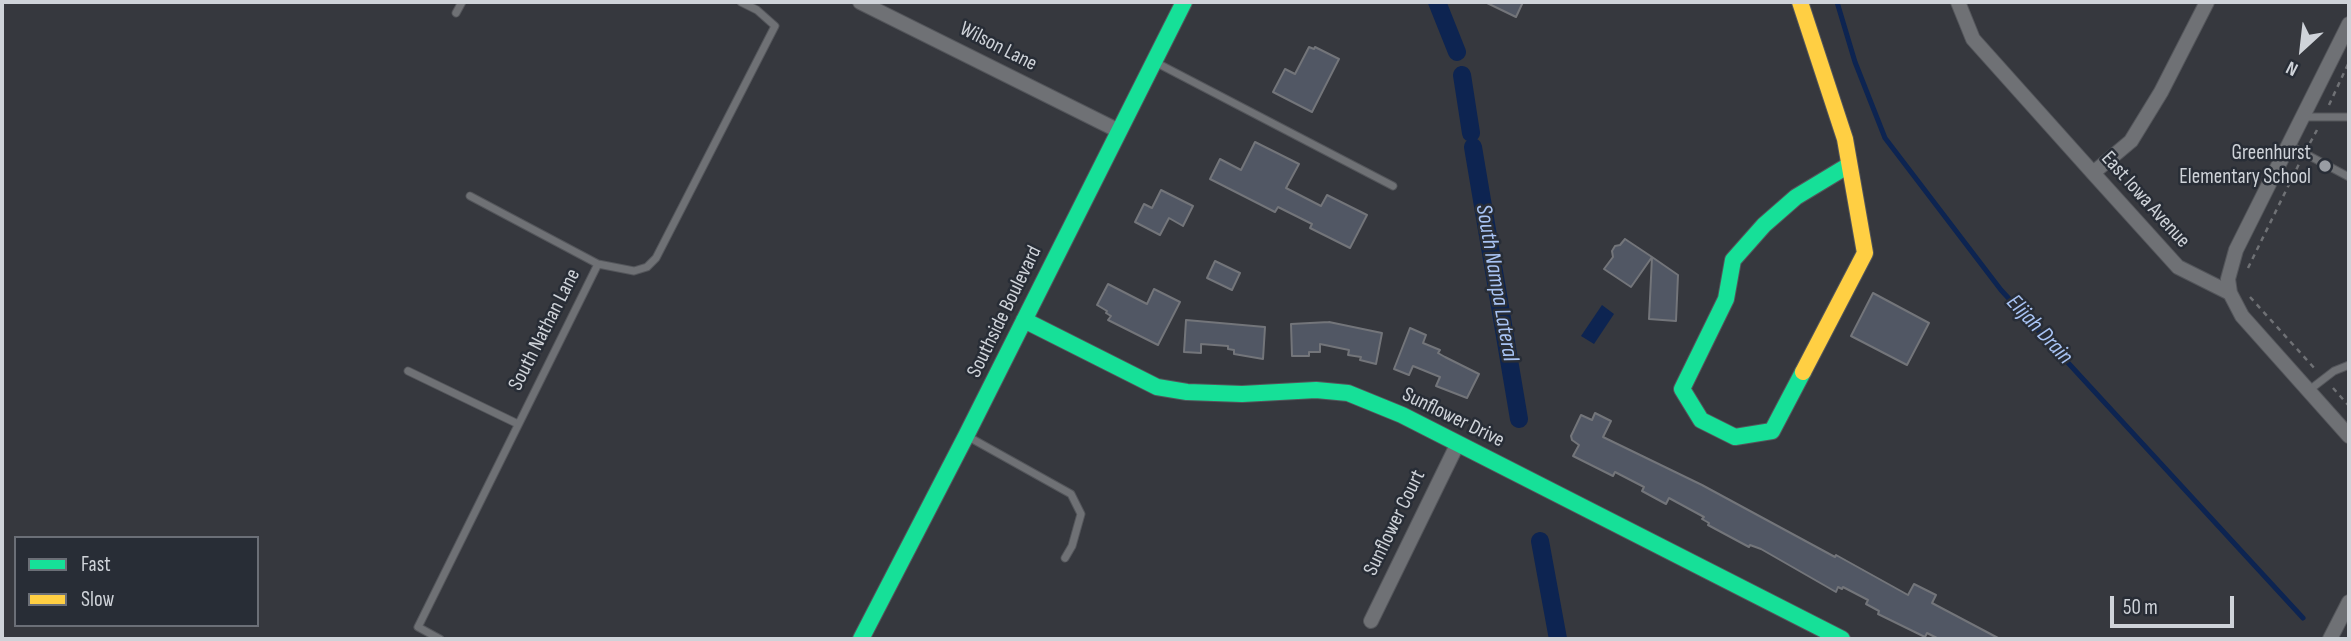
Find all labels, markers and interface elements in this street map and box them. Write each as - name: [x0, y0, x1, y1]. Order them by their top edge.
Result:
- north arrow: [2267, 14, 2337, 84]
- street label: Wilson Lane: [955, 17, 1041, 77]
- text: N: [2282, 56, 2302, 81]
- place label: Greenhurst Elementary School: [2179, 141, 2311, 191]
- street label: East Iowa Avenue: [2095, 147, 2195, 253]
- marker: Greenhurst Elementary School: [2317, 158, 2333, 174]
- water label: South Nampa Lateral: [1469, 202, 1523, 364]
- street label: Southside Boulevard: [962, 242, 1048, 382]
- street label: South Nathan Lane: [504, 265, 586, 395]
- water label: Elijah Drain: [2000, 289, 2078, 371]
- street label: Sunflower Drive: [1398, 382, 1508, 454]
- street label: Sunflower Court: [1359, 466, 1431, 580]
- legend: [14, 536, 259, 627]
- text: Fast: [81, 552, 111, 577]
- scale bar: [2113, 582, 2237, 626]
- text: Slow: [81, 587, 114, 612]
- text: 50 m: [2123, 595, 2158, 620]

